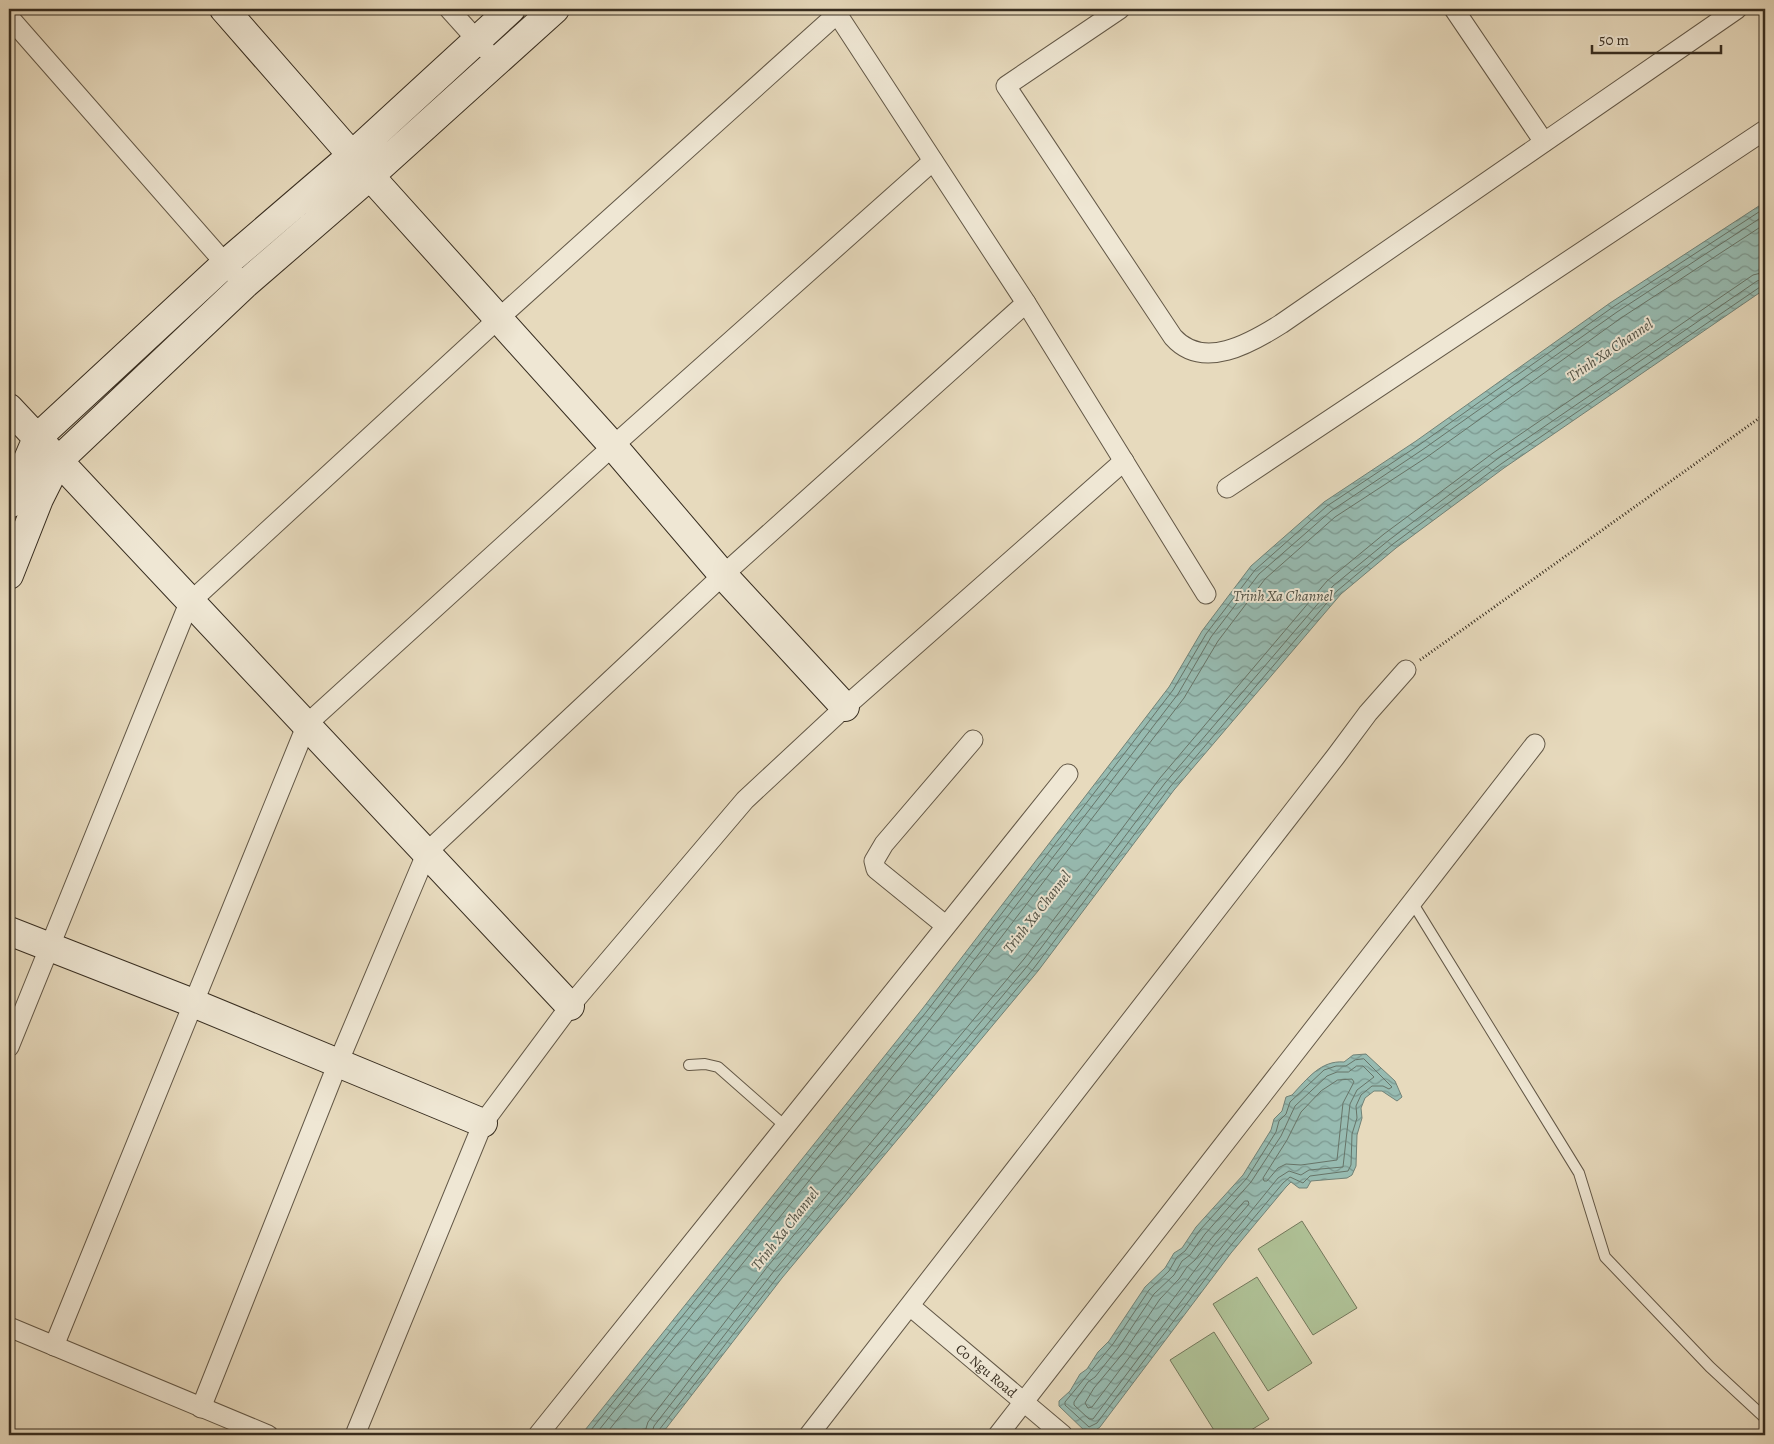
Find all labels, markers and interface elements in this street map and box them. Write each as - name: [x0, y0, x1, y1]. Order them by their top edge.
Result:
- scale bar: [1592, 22, 1720, 54]
- text: 50 m: [1599, 30, 1629, 50]
- water label: Trinh Xa Channel: [1563, 314, 1657, 386]
- water label: Trinh Xa Channel: [1233, 586, 1333, 606]
- water label: Trinh Xa Channel: [998, 866, 1076, 957]
- water label: Trinh Xa Channel: [746, 1183, 824, 1274]
- street label: Co Ngu Road: [951, 1340, 1021, 1402]

